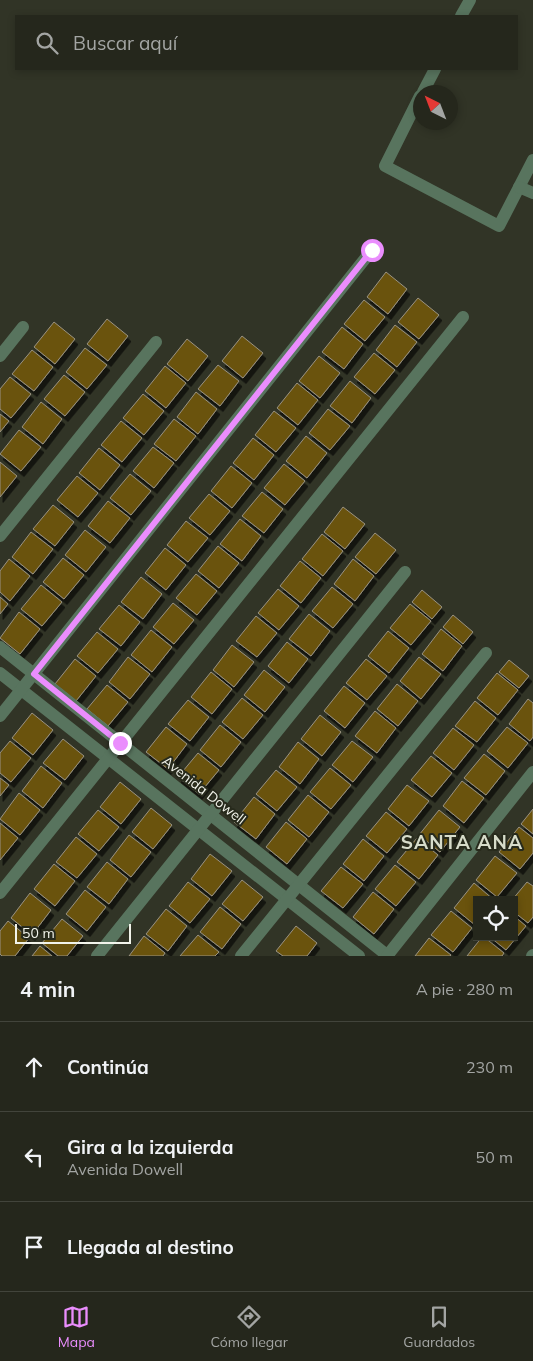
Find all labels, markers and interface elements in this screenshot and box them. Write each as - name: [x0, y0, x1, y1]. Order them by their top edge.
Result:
- search box: [15, 15, 518, 70]
- icon: search: [33, 29, 61, 57]
- text: Buscar aquí: [73, 31, 177, 55]
- north arrow: [413, 85, 458, 130]
- route start: [361, 239, 384, 262]
- route end: [109, 732, 132, 755]
- street label: Avenida Dowell: [158, 752, 250, 828]
- district label: SANTA ANA: [401, 830, 523, 854]
- map controls: [473, 896, 518, 941]
- button: locate: [473, 896, 518, 941]
- scale bar: [15, 921, 131, 944]
- text: 50 m: [22, 924, 55, 942]
- text: 4 min: [20, 976, 75, 1002]
- text: A pie · 280 m: [416, 979, 513, 999]
- icon: ahead: [20, 1053, 48, 1081]
- text: Continúa: [67, 1055, 149, 1079]
- text: 230 m: [466, 1057, 513, 1077]
- text: Gira a la izquierda: [67, 1135, 233, 1159]
- icon: left: [20, 1143, 48, 1171]
- text: 50 m: [476, 1147, 513, 1167]
- text: Avenida Dowell: [67, 1159, 183, 1179]
- icon: arrive: [20, 1233, 48, 1261]
- text: Llegada al destino: [67, 1235, 234, 1259]
- tab: Mapa: [58, 1303, 95, 1351]
- tab: Cómo llegar: [211, 1303, 288, 1351]
- tab: Guardados: [403, 1303, 475, 1351]

